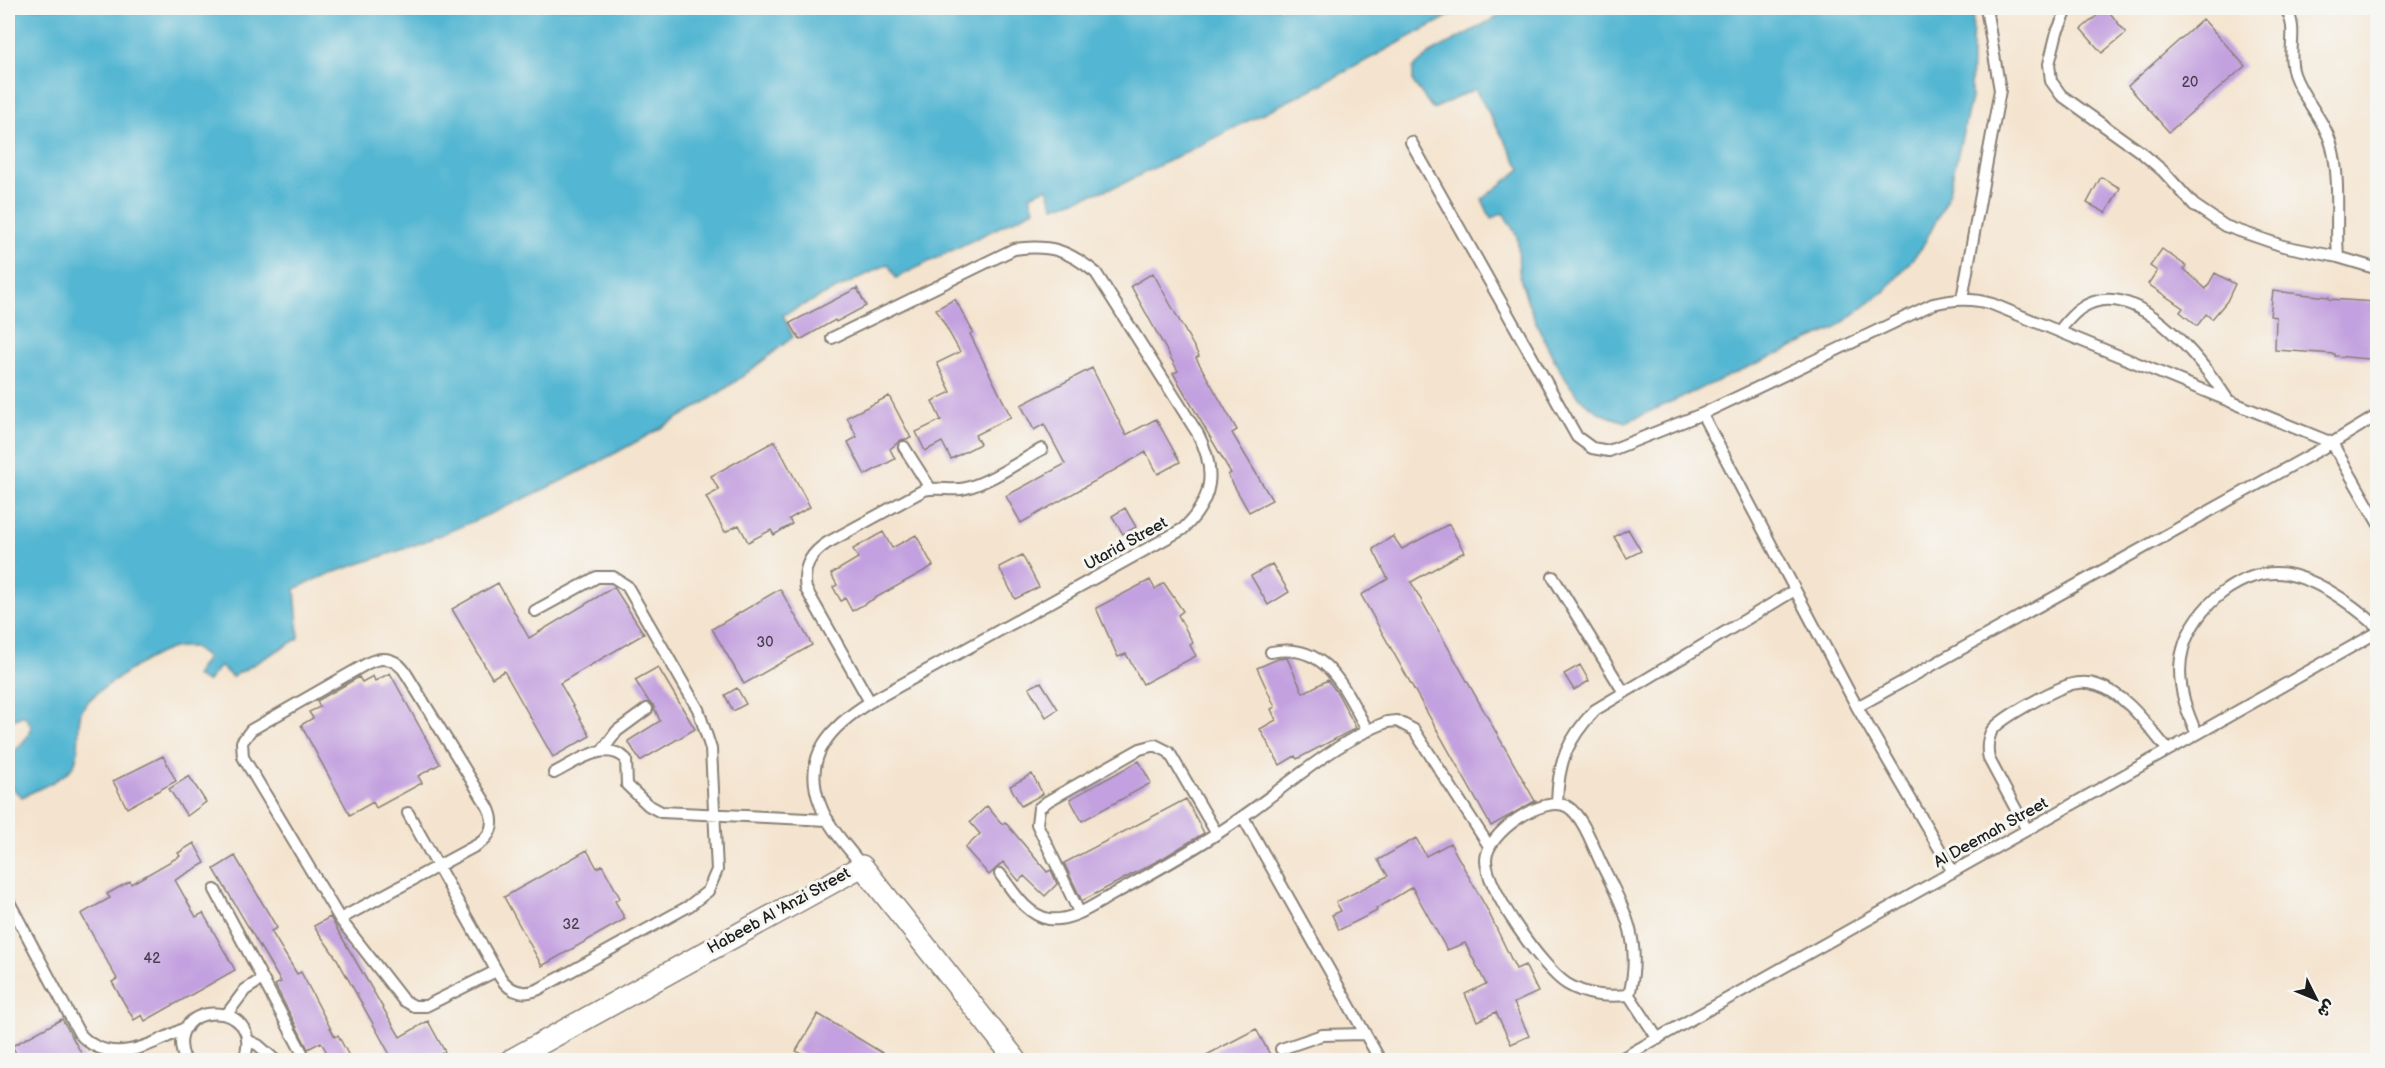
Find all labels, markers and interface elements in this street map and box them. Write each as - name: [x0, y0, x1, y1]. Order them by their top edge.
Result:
- house number: 20: [2182, 74, 2198, 91]
- street label: Utarid Street: [1081, 513, 1171, 575]
- house number: 30: [757, 634, 773, 651]
- street label: Al Deemah Street: [1931, 794, 2051, 872]
- street label: Habeeb Al 'Anzi Street: [704, 864, 854, 958]
- house number: 32: [563, 916, 580, 933]
- house number: 42: [144, 950, 161, 967]
- north arrow: [2286, 969, 2346, 1029]
- text: ش: [2313, 995, 2339, 1021]

